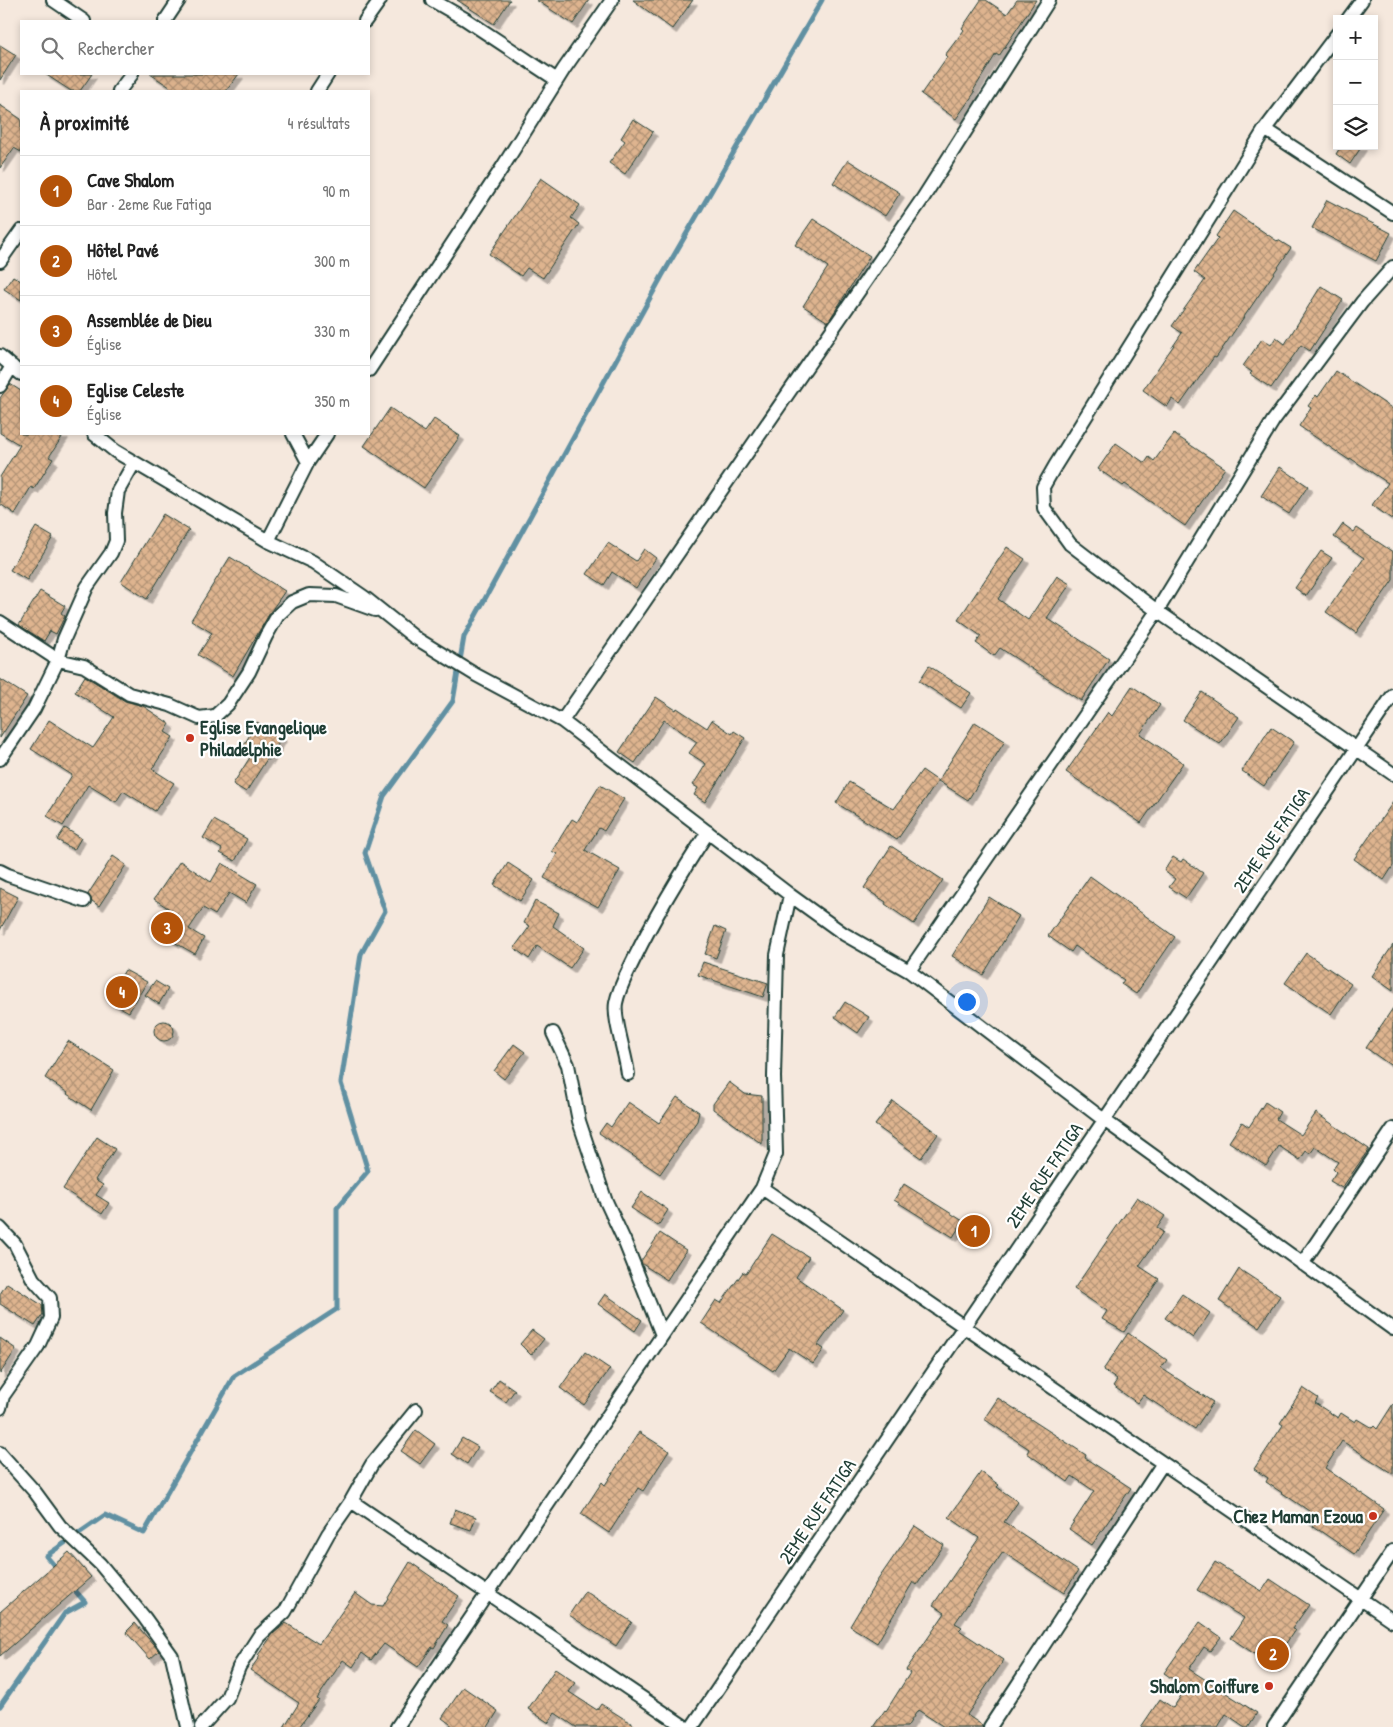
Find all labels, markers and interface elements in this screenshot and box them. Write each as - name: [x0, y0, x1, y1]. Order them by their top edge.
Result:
- map controls: [1333, 15, 1378, 150]
- button: +: [1333, 15, 1378, 60]
- search box: [20, 20, 370, 75]
- icon: search: [38, 34, 66, 62]
- text: Rechercher: [78, 35, 155, 61]
- button: −: [1333, 60, 1378, 105]
- button: layers: [1333, 105, 1378, 150]
- text: À proximité: [40, 108, 129, 137]
- text: 4 résultats: [288, 112, 350, 134]
- text: Cave Shalom: [87, 167, 174, 193]
- text: 1: [53, 180, 59, 202]
- text: 90 m: [322, 180, 350, 202]
- text: Bar · 2eme Rue Fatiga: [87, 193, 211, 215]
- text: Hôtel Pavé: [87, 237, 159, 263]
- text: 2: [52, 250, 60, 272]
- text: 300 m: [314, 250, 350, 272]
- text: Hôtel: [87, 263, 117, 285]
- text: Assemblée de Dieu: [87, 307, 212, 333]
- text: 3: [52, 320, 60, 342]
- text: 330 m: [314, 320, 350, 342]
- text: Église: [87, 333, 122, 355]
- text: Eglise Celeste: [87, 377, 184, 403]
- text: 4: [53, 390, 59, 412]
- text: 350 m: [314, 390, 350, 412]
- text: Église: [87, 403, 122, 425]
- place label: Eglise Evangelique Philadelphie: [200, 714, 327, 763]
- marker: Eglise Evangelique Philadelphie: [184, 732, 196, 744]
- street label: 2EME RUE FATIGA: [1226, 782, 1316, 898]
- pin: 3: [151, 909, 183, 947]
- pin: 4: [106, 973, 138, 1011]
- your location: [954, 989, 980, 1015]
- street label: 2EME RUE FATIGA: [999, 1117, 1089, 1233]
- pin: 1: [958, 1212, 990, 1250]
- street label: 2EME RUE FATIGA: [772, 1453, 862, 1569]
- place label: Chez Maman Ezoua: [1233, 1503, 1364, 1529]
- marker: Chez Maman Ezoua: [1367, 1510, 1379, 1522]
- pin: 2: [1257, 1635, 1289, 1673]
- place label: Shalom Coiffure: [1150, 1673, 1259, 1699]
- marker: Shalom Coiffure: [1263, 1680, 1275, 1692]

